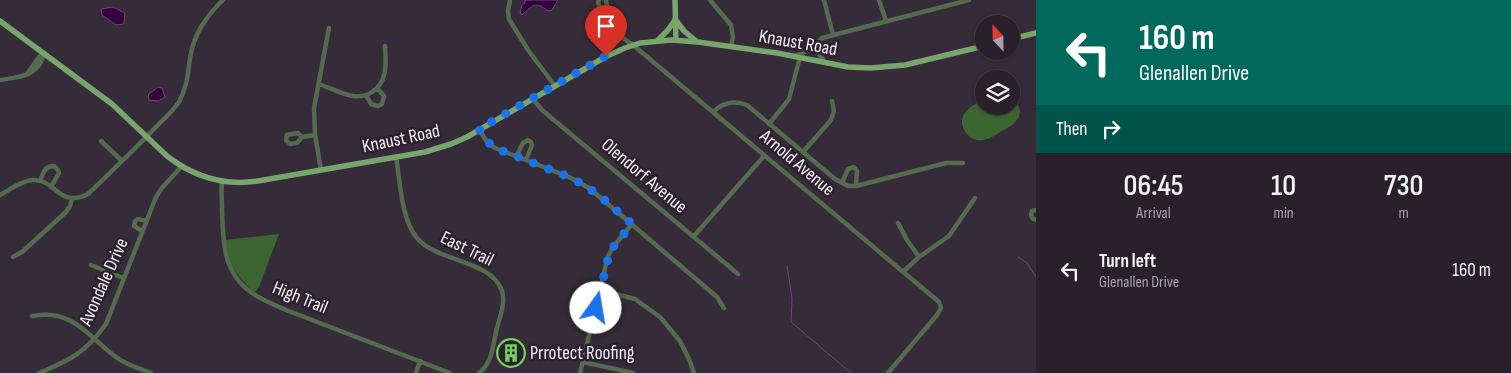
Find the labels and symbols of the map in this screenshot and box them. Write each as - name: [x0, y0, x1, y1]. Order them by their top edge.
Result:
- pin: [585, 5, 627, 56]
- north arrow: [975, 15, 1020, 60]
- street label: Knaust Road: [757, 25, 839, 61]
- street label: Knaust Road: [360, 120, 442, 158]
- street label: Arnold Avenue: [754, 124, 839, 201]
- street label: Olendorf Avenue: [596, 133, 692, 219]
- street label: East Trail: [437, 226, 497, 272]
- street label: Avondale Drive: [74, 235, 134, 330]
- street label: High Trail: [269, 277, 331, 319]
- position arrow: [569, 281, 621, 333]
- building icon: Prrotect Roofing: [496, 338, 526, 368]
- place label: Prrotect Roofing: [530, 342, 635, 365]

